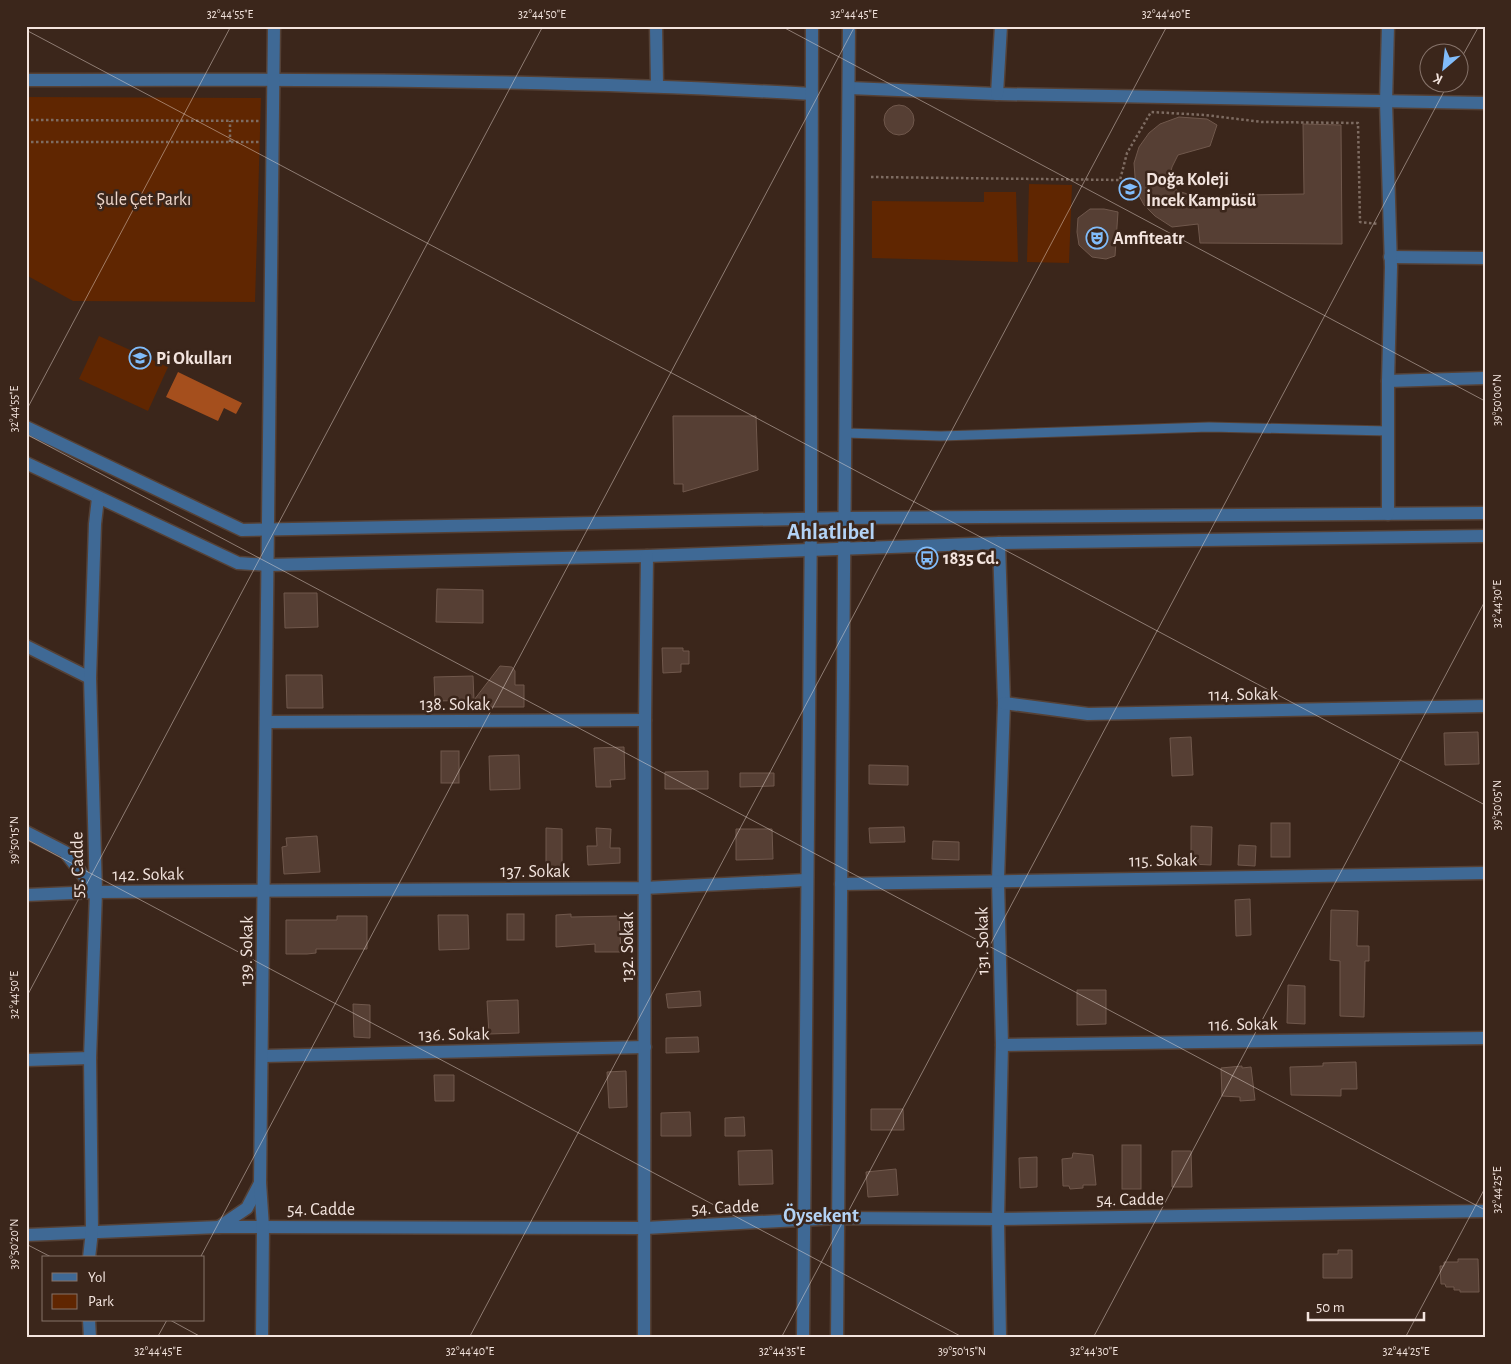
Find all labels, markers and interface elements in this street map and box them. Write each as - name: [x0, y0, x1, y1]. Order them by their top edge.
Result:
- text: 32°44'55"E: [207, 8, 254, 20]
- text: 32°44'50"E: [518, 8, 566, 20]
- text: 32°44'45"E: [830, 8, 878, 20]
- text: 32°44'40"E: [1142, 8, 1191, 20]
- north arrow: [1418, 42, 1468, 92]
- text: K: [1431, 70, 1445, 87]
- place label: Doğa Koleji İncek Kampüsü: [1146, 171, 1257, 210]
- school or university icon: Doğa Koleji İncek Kampüsü: [1118, 177, 1142, 201]
- park label: Şule Çet Parkı: [97, 191, 191, 209]
- theatre icon: Amfiteatr: [1085, 226, 1109, 250]
- place label: Amfiteatr: [1113, 230, 1185, 248]
- school or university icon: Pi Okulları: [128, 346, 152, 370]
- place label: Pi Okulları: [156, 350, 232, 368]
- text: 39°50'00"N: [1491, 374, 1503, 426]
- text: 32°44'55"E: [8, 385, 20, 432]
- district label: Ahlatlıbel: [787, 521, 875, 543]
- bus stop icon: 1835 Cd.: [915, 546, 939, 570]
- place label: 1835 Cd.: [943, 550, 999, 568]
- text: 32°44'30"E: [1491, 580, 1503, 628]
- street label: 114. Sokak: [1208, 685, 1279, 705]
- street label: 138. Sokak: [420, 696, 491, 714]
- text: 39°50'05"N: [1491, 780, 1503, 830]
- text: 39°50'15"N: [8, 816, 20, 864]
- street label: 55. Cadde: [68, 831, 88, 899]
- street label: 115. Sokak: [1129, 851, 1198, 871]
- street label: 137. Sokak: [500, 863, 571, 881]
- street label: 142. Sokak: [112, 865, 185, 885]
- street label: 131. Sokak: [973, 906, 993, 975]
- street label: 132. Sokak: [619, 911, 637, 982]
- street label: 139. Sokak: [237, 915, 257, 986]
- text: 32°44'50"E: [8, 971, 20, 1019]
- street label: 116. Sokak: [1208, 1015, 1279, 1035]
- street label: 136. Sokak: [419, 1025, 490, 1045]
- text: 32°44'25"E: [1491, 1166, 1503, 1214]
- street label: 54. Cadde: [1096, 1190, 1164, 1210]
- street label: 54. Cadde: [691, 1197, 759, 1219]
- street label: 54. Cadde: [287, 1201, 355, 1219]
- district label: Öysekent: [783, 1203, 859, 1226]
- text: 39°50'20"N: [8, 1219, 20, 1269]
- legend: [42, 1256, 205, 1322]
- text: Yol: [88, 1270, 106, 1285]
- scale bar: [1308, 1289, 1425, 1321]
- text: Park: [88, 1294, 114, 1309]
- text: 50 m: [1316, 1300, 1345, 1315]
- text: 32°44'45"E: [134, 1345, 182, 1357]
- text: 32°44'40"E: [446, 1345, 495, 1357]
- text: 32°44'35"E: [759, 1345, 805, 1357]
- text: 39°50'15"N: [938, 1345, 986, 1357]
- text: 32°44'30"E: [1070, 1345, 1118, 1357]
- text: 32°44'25"E: [1382, 1345, 1430, 1357]

